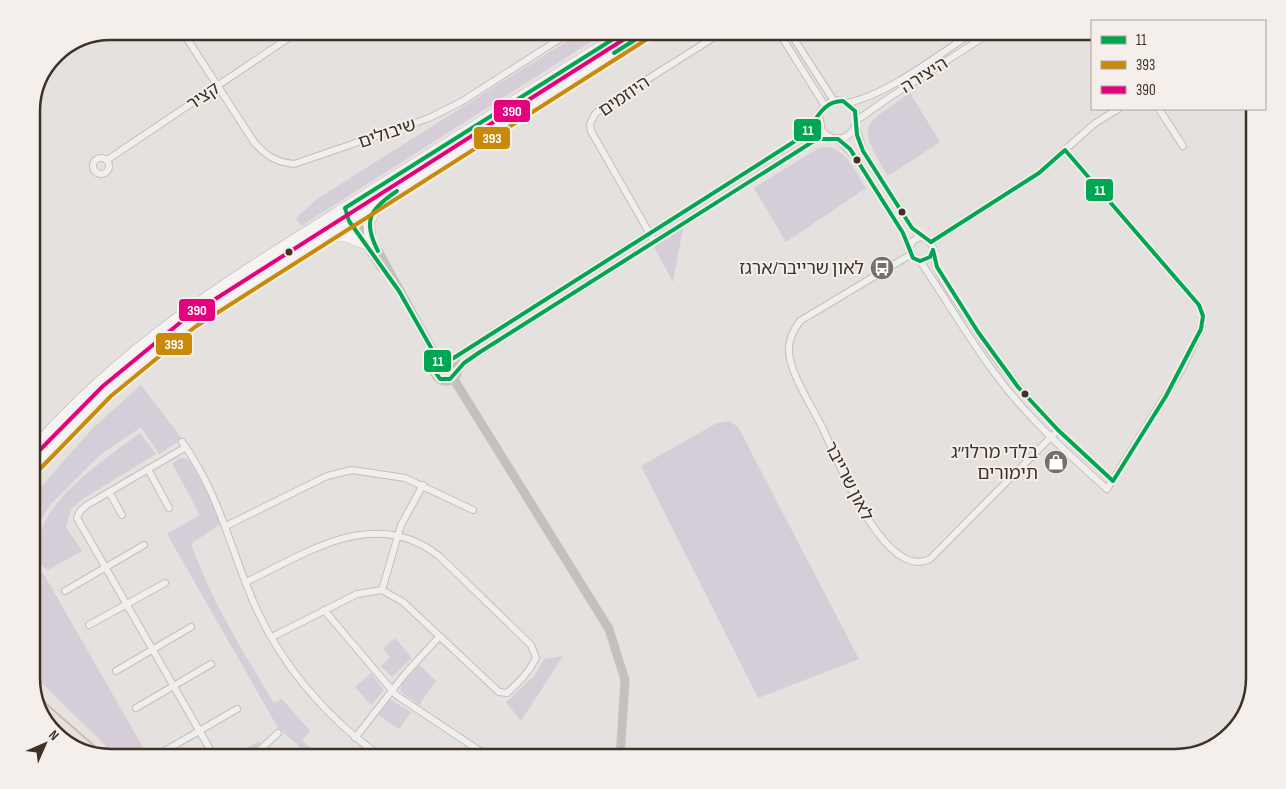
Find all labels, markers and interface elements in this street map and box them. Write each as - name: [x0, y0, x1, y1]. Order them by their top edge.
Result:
- legend: [1091, 20, 1266, 110]
- text: 11: [1136, 31, 1147, 50]
- street label: היצירה: [897, 53, 952, 98]
- text: 393: [1136, 56, 1155, 75]
- street label: היוזמים: [595, 72, 654, 121]
- street label: קציר: [183, 78, 224, 115]
- text: 390: [1136, 81, 1156, 100]
- line badge: 390: [493, 99, 531, 123]
- text: 390: [502, 103, 522, 120]
- street label: שיבולים: [356, 114, 419, 153]
- line badge: 11: [793, 118, 822, 142]
- text: 11: [803, 122, 814, 139]
- line badge: 393: [473, 126, 511, 150]
- text: 393: [482, 130, 502, 147]
- unlabelled marker: [852, 155, 862, 165]
- line badge: 11: [1085, 178, 1114, 202]
- text: 11: [1095, 182, 1106, 199]
- unlabelled marker: [897, 207, 907, 217]
- unlabelled marker: [284, 247, 294, 257]
- bus stop icon: לאון שרייבר/ארגז: [869, 255, 895, 281]
- place label: לאון שרייבר/ארגז: [739, 258, 864, 279]
- line badge: 390: [178, 298, 216, 322]
- text: 390: [187, 302, 207, 319]
- line badge: 393: [155, 332, 193, 356]
- text: 393: [164, 336, 184, 353]
- line badge: 11: [423, 349, 452, 373]
- text: 11: [433, 353, 444, 370]
- unlabelled marker: [1020, 389, 1030, 399]
- street label: לאון שרייבר: [820, 438, 877, 524]
- place label: בלדי מרלו״ג תימורים: [951, 442, 1038, 484]
- shop icon: בלדי מרלו״ג תימורים: [1043, 449, 1069, 475]
- north arrow: [20, 719, 70, 769]
- text: N: [45, 727, 62, 744]

